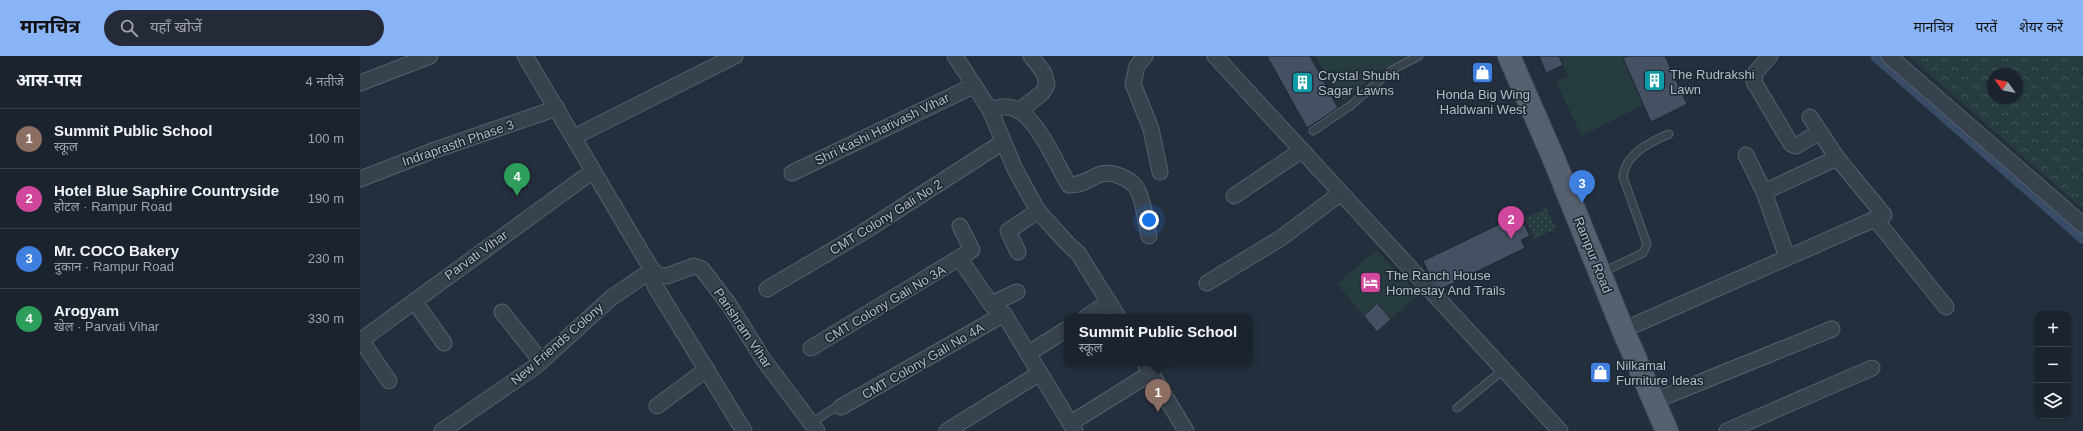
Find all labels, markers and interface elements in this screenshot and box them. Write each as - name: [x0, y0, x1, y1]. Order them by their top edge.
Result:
- search box: [104, 10, 384, 46]
- text: मानचित्र: [20, 16, 80, 37]
- icon: search: [118, 17, 140, 39]
- text: यहाँ खोजें: [150, 18, 202, 35]
- text: मानचित्र: [1914, 19, 1954, 35]
- text: परतें: [1976, 19, 1997, 35]
- text: शेयर करें: [2019, 19, 2063, 35]
- shop icon: Honda Big Wing Haldwani West: [1470, 59, 1496, 85]
- place label: The Rudrakshi Lawn: [1670, 67, 1755, 97]
- place label: Crystal Shubh Sagar Lawns: [1318, 68, 1400, 98]
- building icon: The Rudrakshi Lawn: [1642, 68, 1668, 94]
- north arrow: [1987, 68, 2023, 104]
- building icon: Crystal Shubh Sagar Lawns: [1290, 69, 1316, 95]
- text: आस-पास: [16, 71, 82, 90]
- text: 4 नतीजे: [306, 74, 344, 89]
- place label: Honda Big Wing Haldwani West: [1436, 87, 1530, 117]
- street label: Shri Kashi Harivash Vihar: [812, 90, 952, 168]
- street label: Indraprasth Phase 3: [400, 117, 516, 169]
- text: Summit Public School: [54, 122, 212, 139]
- text: 1: [25, 131, 33, 146]
- text: 100 m: [308, 131, 344, 146]
- text: स्कूल: [54, 139, 78, 154]
- pin: 4: [504, 163, 530, 196]
- pin: 3: [1569, 170, 1595, 203]
- street label: CMT Colony Gali No 2: [827, 176, 945, 258]
- text: Hotel Blue Saphire Countryside: [54, 182, 279, 199]
- text: 2: [25, 191, 33, 206]
- text: 190 m: [308, 191, 344, 206]
- text: होटल · Rampur Road: [54, 199, 172, 214]
- pin: 2: [1498, 206, 1524, 239]
- your location: [1139, 210, 1159, 230]
- street label: Rampur Road: [1571, 215, 1615, 295]
- street label: Parvati Vihar: [442, 227, 511, 283]
- text: Mr. COCO Bakery: [54, 242, 179, 259]
- text: 3: [25, 251, 33, 266]
- text: 230 m: [308, 251, 344, 266]
- text: दुकान · Rampur Road: [54, 259, 174, 274]
- street label: CMT Colony Gali No 3A: [822, 262, 948, 346]
- place label: The Ranch House Homestay And Trails: [1386, 268, 1506, 298]
- hotel icon: The Ranch House Homestay And Trails: [1357, 269, 1383, 295]
- street label: Parishram Vihar: [711, 285, 776, 371]
- street label: New Friends Colony: [508, 300, 606, 388]
- text: Arogyam: [54, 302, 119, 319]
- text: 4: [25, 311, 33, 326]
- text: 330 m: [308, 311, 344, 326]
- map controls: [2035, 311, 2071, 419]
- button: +: [2035, 311, 2071, 347]
- popup: [1064, 314, 1252, 366]
- text: खेल · Parvati Vihar: [54, 319, 159, 334]
- street label: CMT Colony Gali No 4A: [859, 320, 987, 402]
- text: Summit Public School: [1079, 323, 1237, 340]
- text: स्कूल: [1079, 340, 1103, 355]
- button: −: [2035, 347, 2071, 383]
- place label: Nilkamal Furniture Ideas: [1616, 358, 1704, 388]
- shop icon: Nilkamal Furniture Ideas: [1588, 359, 1614, 385]
- pin: 1: [1145, 379, 1171, 412]
- button: layers: [2035, 383, 2071, 419]

